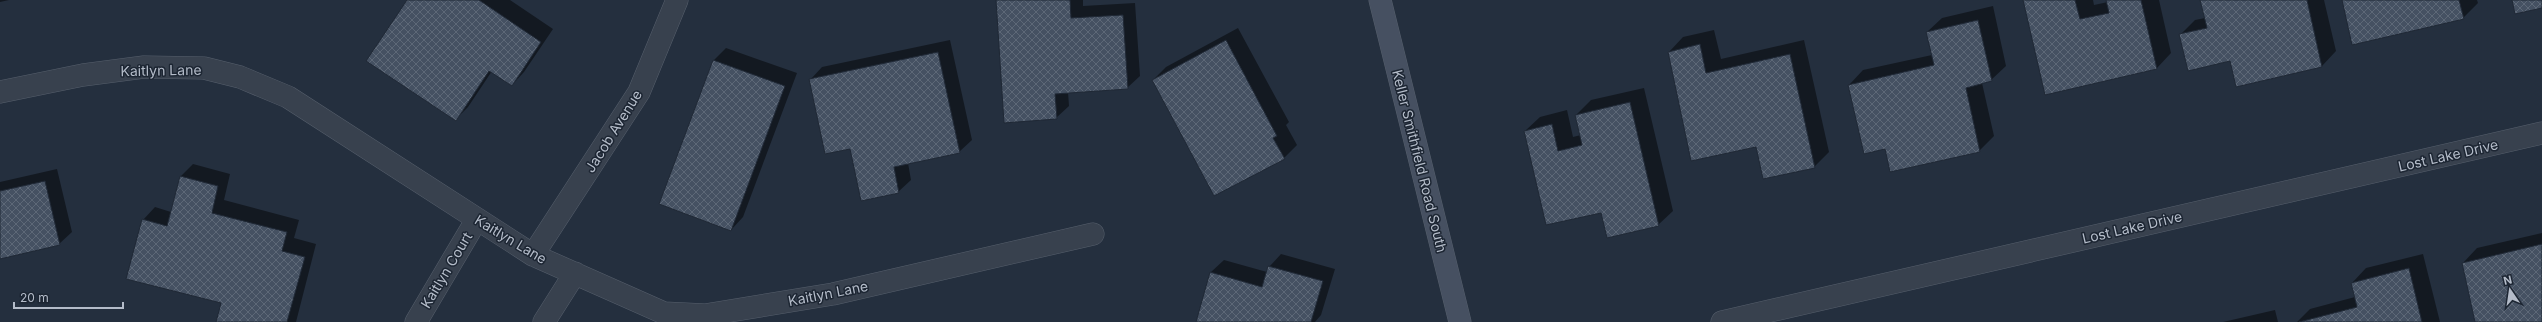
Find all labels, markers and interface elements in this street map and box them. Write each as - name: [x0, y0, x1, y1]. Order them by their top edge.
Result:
- street label: Kaitlyn Lane: [120, 61, 202, 79]
- street label: Keller Smithfield Road South: [1389, 68, 1451, 254]
- street label: Jacob Avenue: [581, 87, 645, 175]
- street label: Lost Lake Drive: [2396, 135, 2500, 175]
- street label: Lost Lake Drive: [2080, 207, 2184, 247]
- street label: Kaitlyn Lane: [472, 211, 550, 267]
- street label: Kaitlyn Court: [417, 229, 476, 311]
- north arrow: [2490, 270, 2530, 310]
- text: N: [2502, 272, 2513, 288]
- street label: Kaitlyn Lane: [787, 277, 869, 309]
- scale bar: [14, 284, 123, 310]
- text: 20 m: [20, 290, 49, 305]

